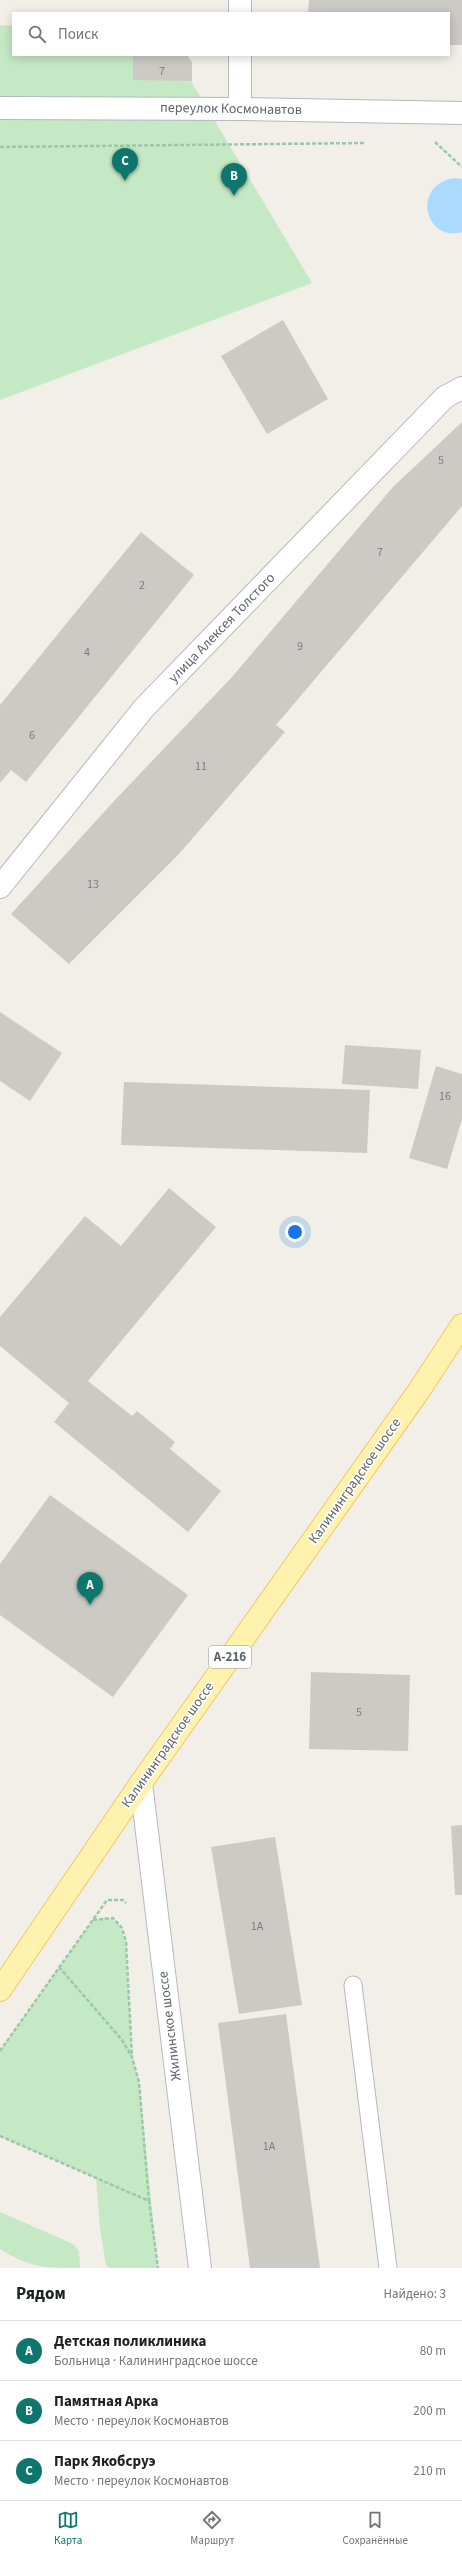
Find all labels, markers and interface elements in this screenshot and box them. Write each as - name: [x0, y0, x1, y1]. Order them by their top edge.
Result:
- search box: [12, 12, 450, 56]
- icon: search: [26, 23, 48, 45]
- text: Поиск: [58, 24, 99, 45]
- house number: 7: [159, 63, 165, 80]
- street label: переулок Космонавтов: [160, 98, 302, 120]
- pin: C: [112, 148, 138, 181]
- pin: B: [221, 163, 247, 196]
- house number: 5: [438, 452, 444, 469]
- house number: 7: [377, 544, 383, 561]
- street label: улица Алексея Толстого: [164, 569, 280, 687]
- house number: 2: [139, 577, 145, 594]
- house number: 9: [297, 638, 303, 655]
- house number: 4: [84, 644, 90, 661]
- house number: 6: [29, 727, 35, 744]
- house number: 11: [195, 758, 207, 775]
- house number: 13: [87, 876, 99, 893]
- house number: 16: [439, 1088, 451, 1105]
- your location: [285, 1222, 305, 1242]
- street label: Калининградское шоссе: [304, 1414, 406, 1548]
- pin: A: [77, 1572, 103, 1605]
- road number: А-216: [209, 1646, 251, 1668]
- street label: Калининградское шоссе: [117, 1678, 219, 1812]
- house number: 5: [356, 1704, 362, 1721]
- house number: 1А: [251, 1918, 264, 1935]
- street label: Жилинское шоссе: [153, 1970, 187, 2082]
- house number: 1А: [263, 2138, 276, 2155]
- text: Рядом: [16, 2282, 66, 2306]
- text: Найдено: 3: [384, 2285, 446, 2303]
- text: Детская поликлиника: [54, 2331, 206, 2352]
- text: A: [25, 2342, 33, 2360]
- text: 80 m: [420, 2342, 446, 2360]
- text: Больница · Калининградское шоссе: [54, 2352, 258, 2370]
- text: Памятная Арка: [54, 2391, 158, 2412]
- text: B: [25, 2402, 33, 2420]
- text: 200 m: [413, 2402, 446, 2420]
- text: Место · переулок Космонавтов: [54, 2412, 229, 2430]
- text: Парк Якобсруэ: [54, 2451, 156, 2472]
- text: C: [25, 2462, 33, 2480]
- text: 210 m: [413, 2462, 446, 2480]
- text: Место · переулок Космонавтов: [54, 2472, 229, 2490]
- tab: Карта: [54, 2509, 82, 2548]
- tab: Маршрут: [190, 2509, 235, 2548]
- tab: Сохранённые: [343, 2509, 408, 2548]

